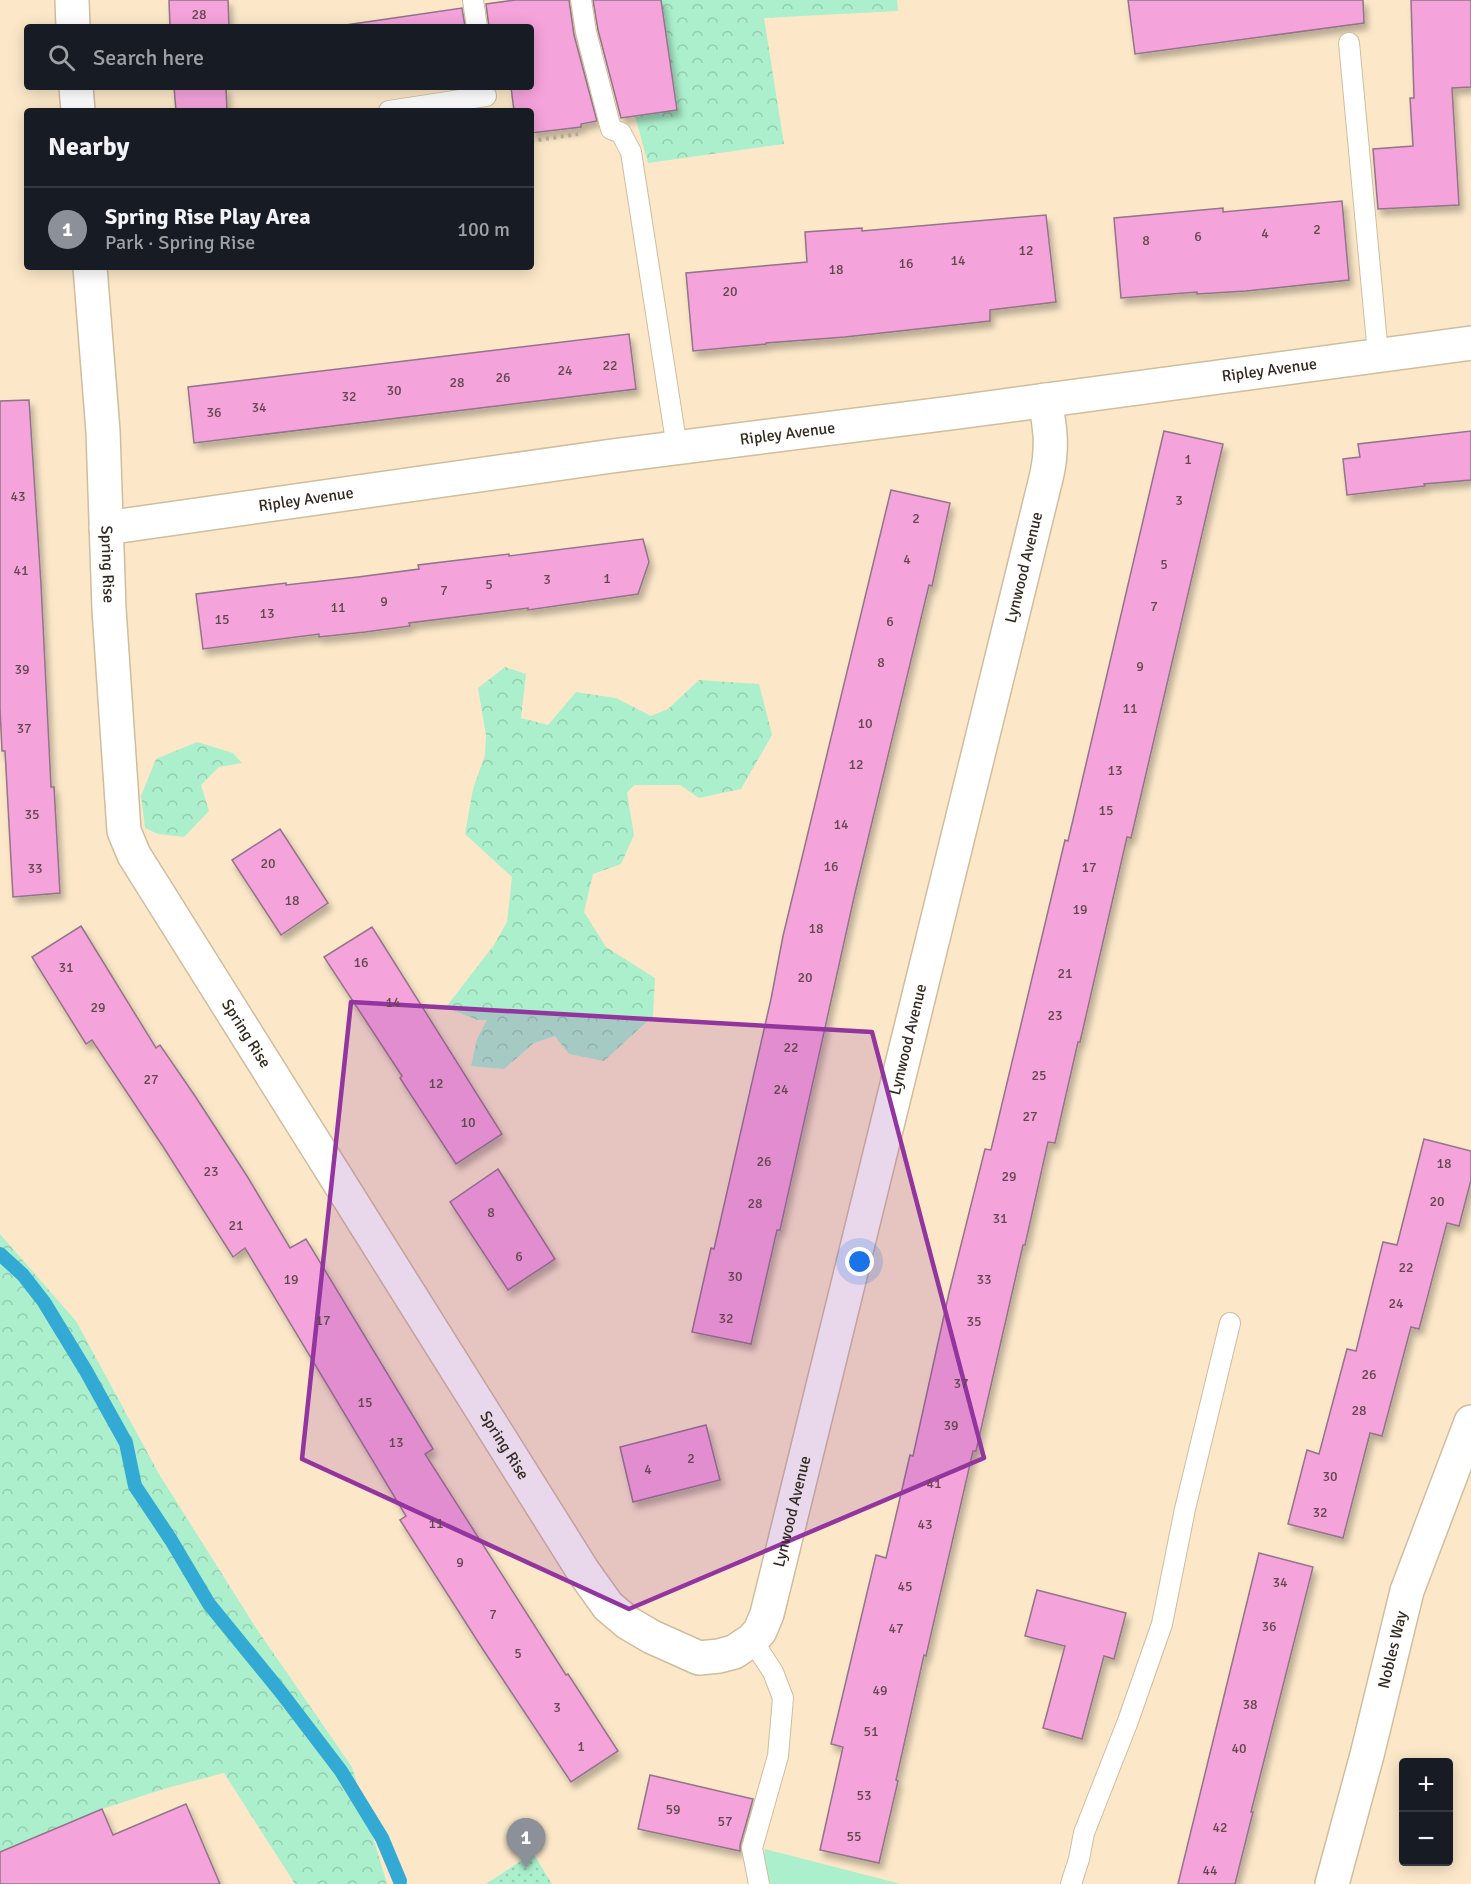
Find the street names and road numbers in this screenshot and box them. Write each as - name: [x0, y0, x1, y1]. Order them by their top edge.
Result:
- street label: Ripley Avenue: [1220, 354, 1318, 386]
- street label: Ripley Avenue: [739, 418, 836, 450]
- street label: Ripley Avenue: [257, 483, 355, 516]
- street label: Lynwood Avenue: [1001, 510, 1047, 625]
- street label: Spring Rise: [96, 525, 119, 604]
- street label: Lynwood Avenue: [885, 982, 931, 1097]
- street label: Spring Rise: [217, 995, 275, 1072]
- street label: Spring Rise: [475, 1407, 533, 1484]
- street label: Lynwood Avenue: [769, 1454, 815, 1569]
- street label: Nobles Way: [1374, 1608, 1412, 1691]

